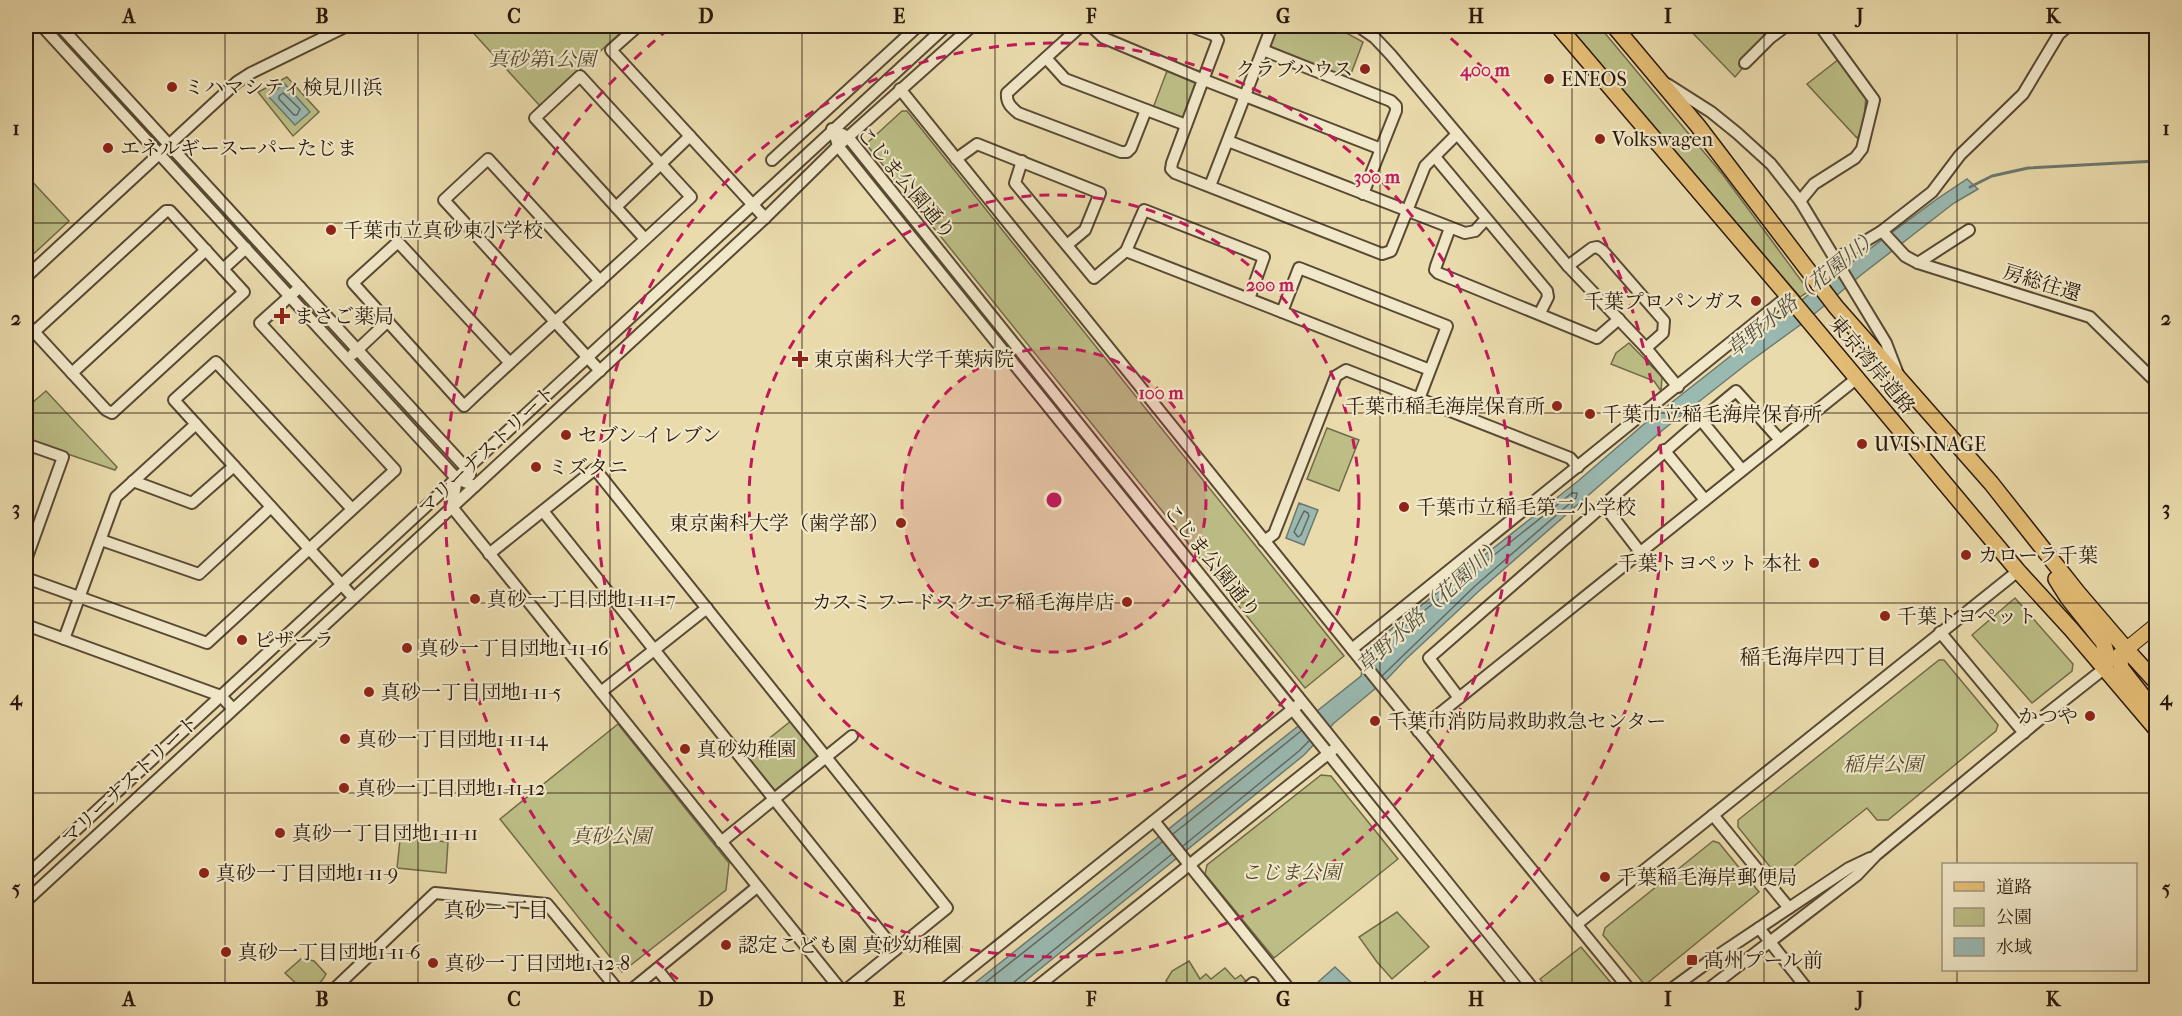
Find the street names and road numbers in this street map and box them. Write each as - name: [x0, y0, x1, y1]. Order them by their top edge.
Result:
- street label: こじま公園通り: [852, 122, 960, 244]
- street label: 房総往還: [2000, 260, 2084, 306]
- street label: 東京湾岸道路: [1825, 312, 1919, 418]
- street label: マリーナストリート: [414, 380, 560, 520]
- street label: こじま公園通り: [1159, 499, 1265, 623]
- street label: マリーナストリート: [57, 710, 203, 850]

